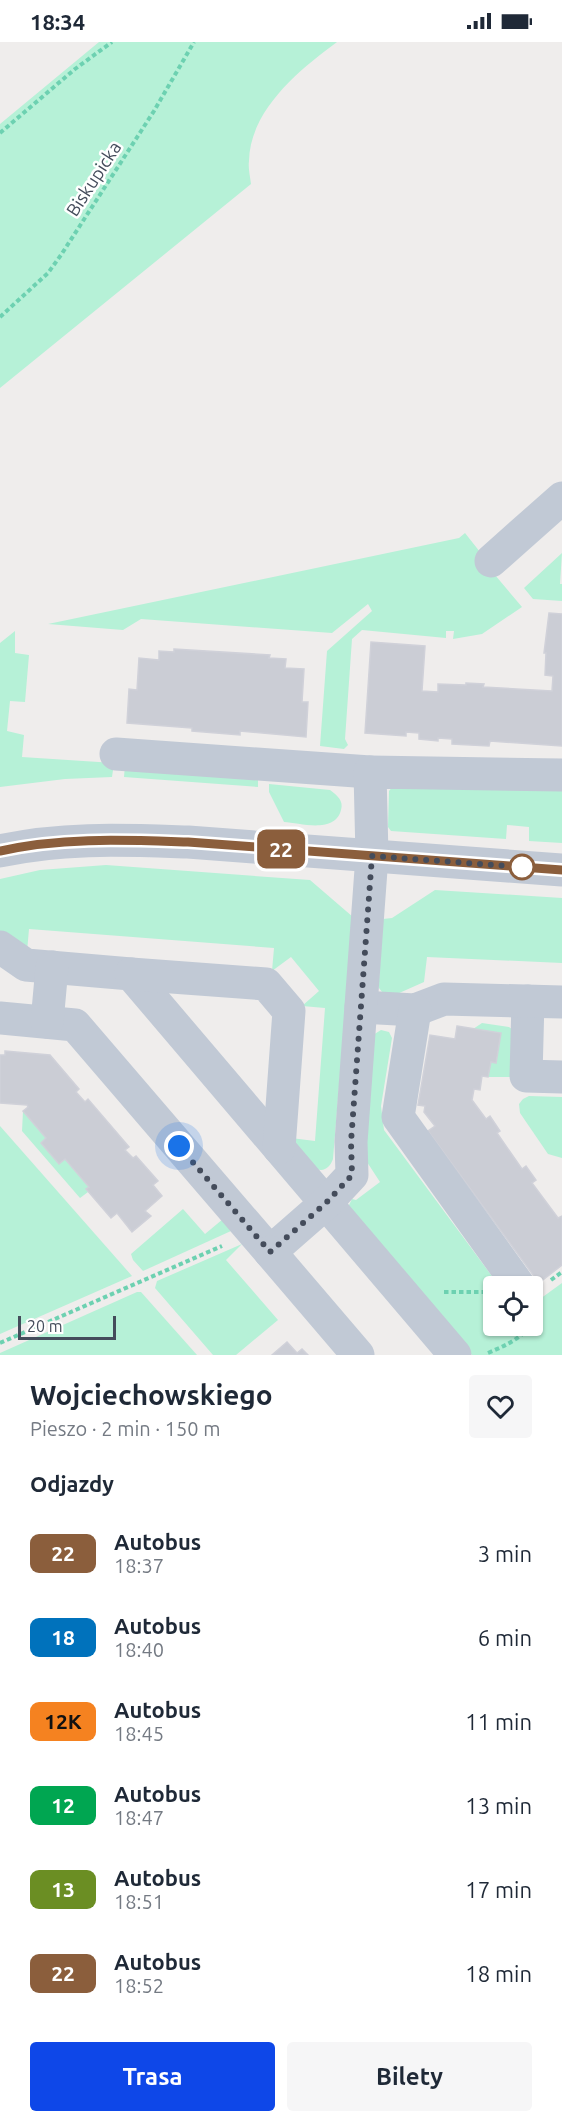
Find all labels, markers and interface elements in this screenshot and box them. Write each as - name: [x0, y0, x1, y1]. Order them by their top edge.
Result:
- text: 18:34: [30, 9, 85, 34]
- street label: Biskupicka: [62, 138, 125, 219]
- line badge: 22: [254, 830, 308, 868]
- text: 22: [269, 837, 293, 861]
- unlabelled marker: [509, 854, 535, 880]
- your location: [164, 1131, 194, 1161]
- map controls: [483, 1276, 543, 1336]
- button: locate: [483, 1276, 543, 1336]
- scale bar: [18, 1313, 116, 1340]
- text: 20 m: [27, 1317, 63, 1335]
- button: heart: [469, 1375, 532, 1438]
- text: Wojciechowskiego: [30, 1379, 273, 1410]
- text: Pieszo · 2 min · 150 m: [30, 1417, 220, 1440]
- text: Odjazdy: [30, 1471, 114, 1496]
- text: Autobus: [114, 1529, 201, 1554]
- text: 22: [51, 1541, 75, 1565]
- text: 3 min: [478, 1541, 532, 1566]
- text: 18:37: [114, 1554, 164, 1577]
- text: Autobus: [114, 1613, 201, 1638]
- text: 18: [51, 1625, 75, 1649]
- text: 6 min: [478, 1625, 532, 1650]
- text: 18:40: [114, 1638, 164, 1661]
- text: Autobus: [114, 1697, 201, 1722]
- text: 12K: [44, 1709, 82, 1733]
- text: 11 min: [465, 1709, 532, 1734]
- text: 18:45: [114, 1722, 164, 1745]
- text: Autobus: [114, 1781, 201, 1806]
- text: 12: [51, 1793, 75, 1817]
- text: 13 min: [465, 1793, 532, 1818]
- text: 18:47: [114, 1806, 164, 1829]
- text: Autobus: [114, 1865, 201, 1890]
- text: 13: [51, 1877, 75, 1901]
- text: 17 min: [465, 1877, 532, 1902]
- text: 18:51: [114, 1890, 164, 1913]
- text: Autobus: [114, 1949, 201, 1974]
- text: 22: [51, 1961, 75, 1985]
- text: 18 min: [465, 1961, 532, 1986]
- text: 18:52: [114, 1974, 164, 1997]
- button: Trasa: [30, 2042, 275, 2111]
- button: Bilety: [287, 2042, 532, 2111]

